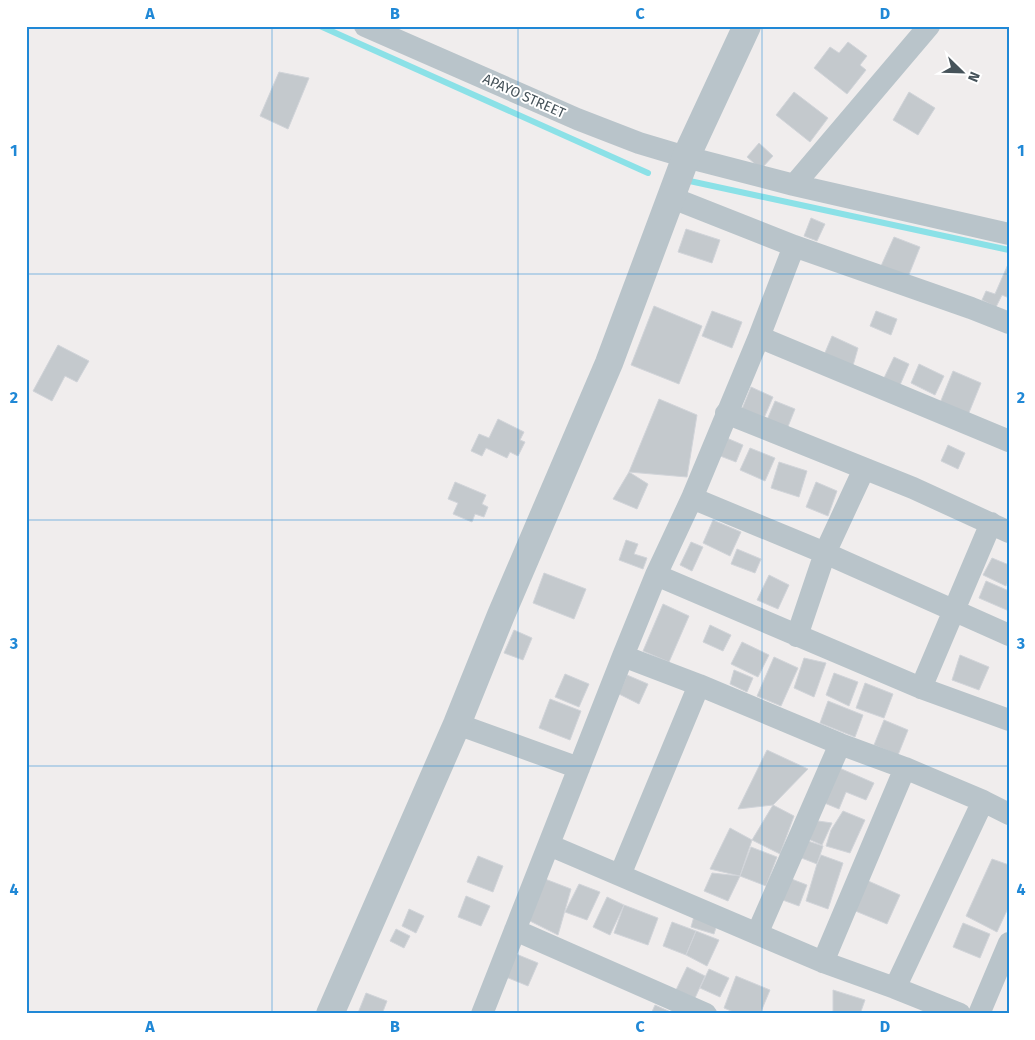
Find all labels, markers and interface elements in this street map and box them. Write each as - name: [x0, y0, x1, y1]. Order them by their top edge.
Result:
- text: A: [144, 4, 155, 23]
- text: B: [390, 4, 400, 23]
- text: C: [635, 4, 645, 23]
- text: D: [880, 4, 890, 23]
- north arrow: [938, 48, 988, 98]
- text: N: [964, 69, 983, 84]
- street label: APAYO STREET: [480, 70, 569, 122]
- text: 1: [10, 141, 18, 160]
- text: 1: [1017, 141, 1025, 160]
- text: 2: [10, 388, 18, 407]
- text: 2: [1017, 388, 1025, 407]
- text: 3: [9, 634, 18, 653]
- text: 3: [1016, 634, 1025, 653]
- text: 4: [9, 880, 19, 899]
- text: 4: [1016, 880, 1026, 899]
- text: A: [144, 1017, 155, 1036]
- text: B: [390, 1017, 400, 1036]
- text: C: [635, 1017, 645, 1036]
- text: D: [880, 1017, 890, 1036]

